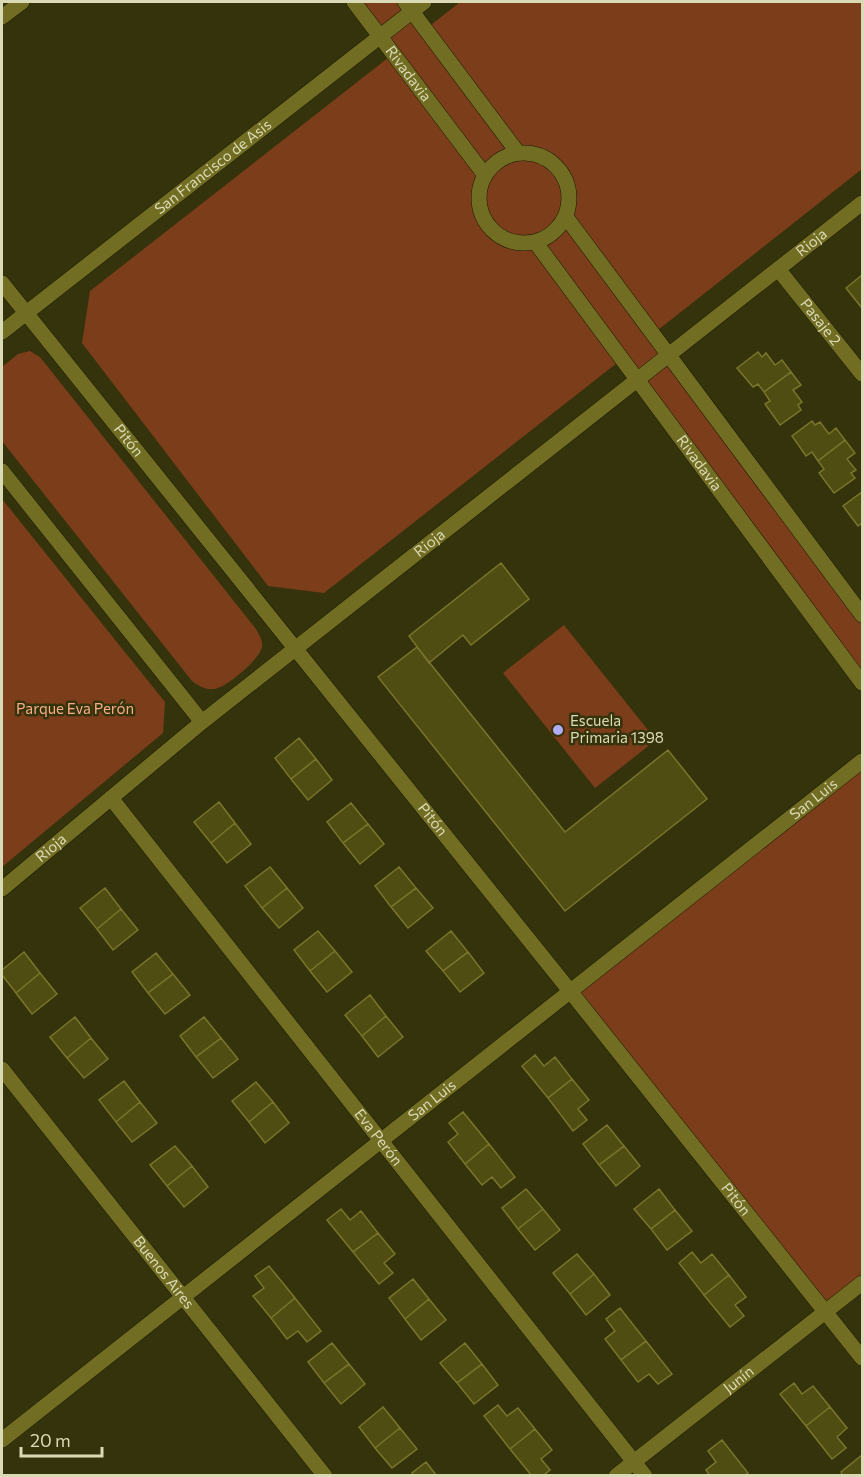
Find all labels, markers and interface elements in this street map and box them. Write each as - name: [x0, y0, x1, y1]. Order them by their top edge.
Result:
- street label: Rivadavia: [382, 42, 436, 105]
- street label: San Francisco de Asis: [150, 115, 275, 217]
- street label: Rioja: [792, 224, 830, 260]
- street label: Pasaje 2: [797, 294, 845, 349]
- street label: Pitón: [111, 420, 148, 460]
- street label: Rivadavia: [673, 431, 727, 494]
- street label: Rioja: [410, 525, 448, 560]
- park label: Parque Eva Perón: [16, 699, 134, 717]
- place label: Escuela Primaria 1398: [570, 711, 664, 746]
- marker: Escuela Primaria 1398: [551, 723, 565, 737]
- street label: San Luis: [785, 774, 841, 823]
- street label: Pitón: [415, 799, 452, 839]
- street label: Rioja: [31, 829, 70, 865]
- street label: San Luis: [404, 1075, 459, 1124]
- street label: Eva Perón: [351, 1105, 407, 1169]
- street label: Pitón: [718, 1179, 755, 1219]
- street label: Buenos Aires: [130, 1232, 199, 1312]
- street label: Junín: [719, 1361, 757, 1396]
- scale bar: [21, 1420, 102, 1458]
- text: 20 m: [30, 1429, 71, 1451]

